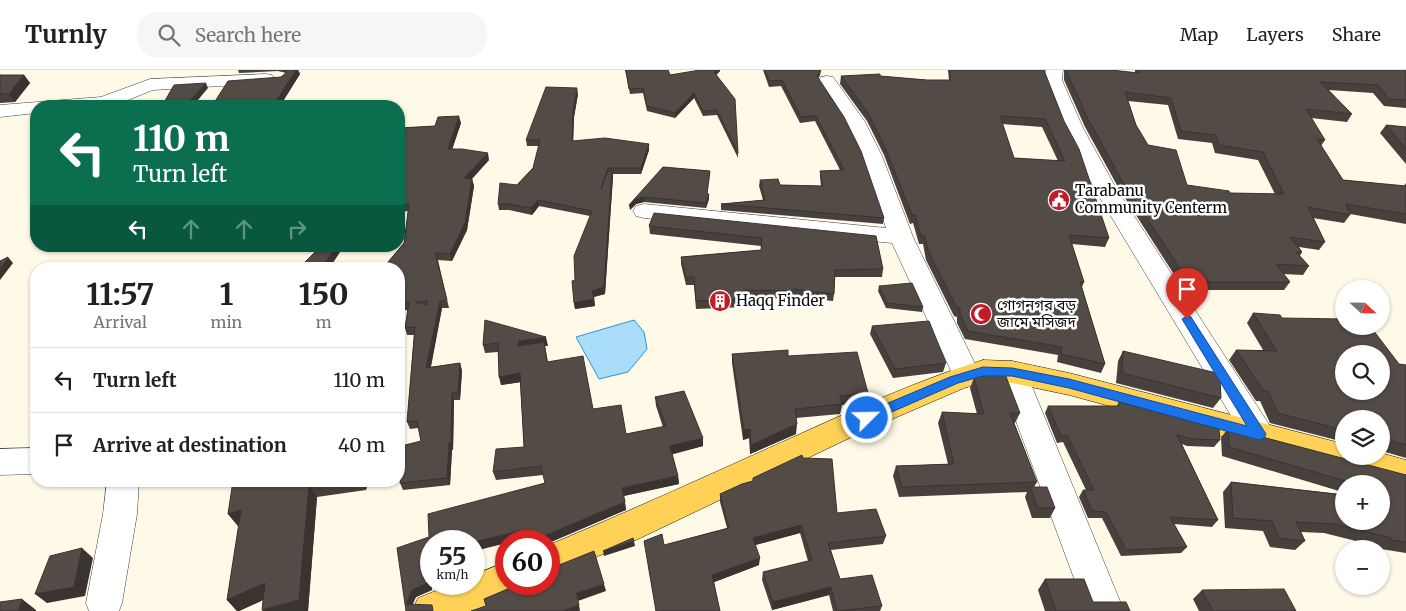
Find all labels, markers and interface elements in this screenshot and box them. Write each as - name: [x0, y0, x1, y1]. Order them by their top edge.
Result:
- search box: [137, 12, 487, 57]
- text: Turnly: [25, 19, 107, 50]
- icon: search: [155, 21, 183, 49]
- text: Search here: [195, 23, 301, 47]
- text: Map: [1180, 23, 1218, 46]
- text: Layers: [1246, 23, 1304, 46]
- text: Share: [1332, 23, 1381, 46]
- text: 110 m: [133, 117, 230, 161]
- icon: left: [50, 120, 115, 185]
- text: Turn left: [133, 160, 227, 188]
- place label: Tarabanu Community Centerm: [1075, 181, 1227, 217]
- public building icon: Tarabanu Community Centerm: [1047, 188, 1071, 212]
- icon: left: [124, 215, 152, 243]
- icon: ahead: [177, 215, 205, 243]
- icon: ahead: [230, 215, 258, 243]
- icon: right: [283, 215, 311, 243]
- pin: [1166, 268, 1208, 319]
- text: 11:57: [86, 275, 154, 313]
- text: 1: [219, 275, 233, 313]
- text: 150: [299, 275, 349, 313]
- icon: arrive: [1173, 275, 1201, 303]
- north arrow: [1335, 280, 1390, 335]
- map controls: [1335, 280, 1390, 595]
- building icon: Haqq Finder: [708, 289, 732, 313]
- place label: Haqq Finder: [736, 291, 825, 310]
- place label: গোগনগর বড় জামে মসিজদ: [996, 295, 1077, 331]
- mosque icon: গোগনগর বড় জামে মসিজদ: [969, 302, 993, 326]
- text: Arrival: [94, 312, 147, 332]
- text: min: [211, 312, 242, 332]
- text: m: [316, 312, 332, 332]
- button: search: [1335, 345, 1390, 400]
- icon: left: [50, 366, 78, 394]
- text: Turn left: [93, 368, 177, 392]
- text: 110 m: [334, 368, 385, 392]
- position arrow: [840, 391, 892, 443]
- button: layers: [1335, 410, 1390, 465]
- icon: arrive: [50, 431, 78, 459]
- text: Arrive at destination: [93, 433, 287, 457]
- text: 40 m: [338, 433, 385, 457]
- button: +: [1335, 475, 1390, 530]
- speed limit sign: 60: [495, 530, 560, 595]
- text: 55: [438, 540, 467, 572]
- button: −: [1335, 540, 1390, 595]
- text: km/h: [437, 567, 468, 582]

